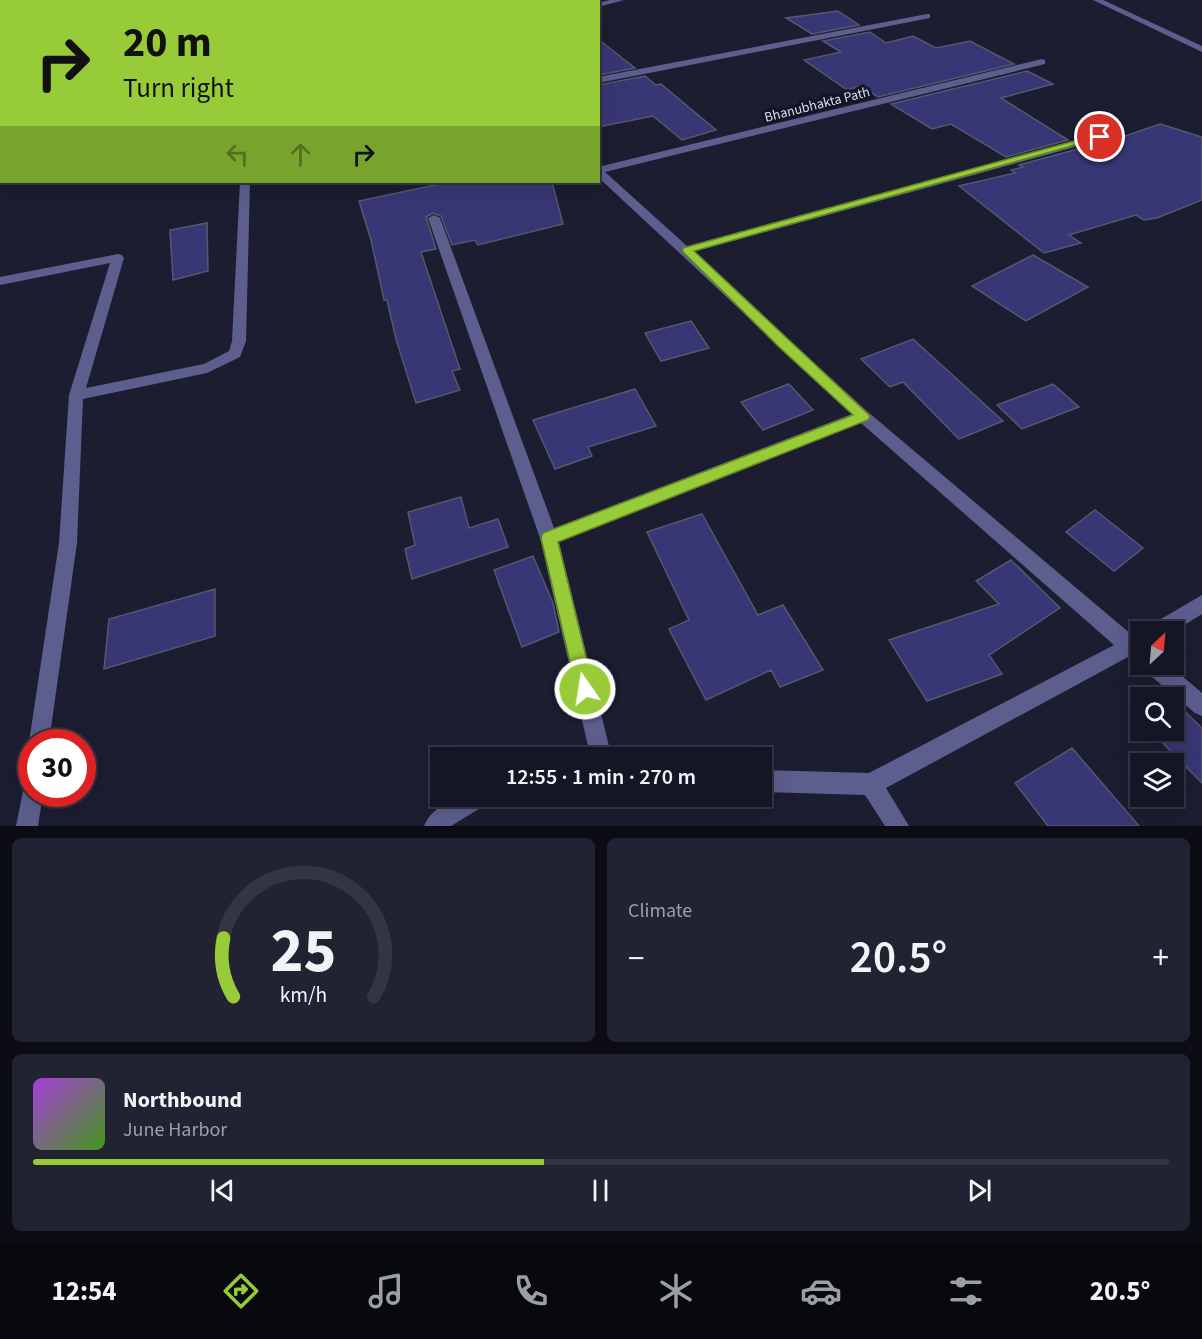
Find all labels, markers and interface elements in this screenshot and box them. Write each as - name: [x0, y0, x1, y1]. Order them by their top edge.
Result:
- text: 20 m: [123, 13, 212, 73]
- icon: right: [24, 24, 102, 102]
- text: Turn right: [123, 69, 234, 108]
- street label: Bhanubhakta Path: [762, 82, 872, 128]
- pin: [1074, 111, 1125, 162]
- icon: arrive: [1083, 120, 1116, 153]
- icon: left: [221, 138, 254, 171]
- icon: ahead: [284, 138, 317, 171]
- icon: right: [347, 138, 380, 171]
- north arrow: [1130, 621, 1184, 675]
- map controls: [1130, 621, 1184, 807]
- position arrow: [553, 657, 617, 721]
- button: search: [1130, 687, 1184, 741]
- speed limit sign: 30: [18, 729, 96, 807]
- button: layers: [1130, 753, 1184, 807]
- text: 12:55 · 1 min · 270 m: [506, 761, 696, 793]
- text: Climate: [628, 897, 692, 925]
- text: 25: [271, 907, 336, 996]
- text: 20.5°: [850, 926, 947, 990]
- text: −: [628, 935, 644, 982]
- text: +: [1153, 935, 1169, 982]
- text: km/h: [280, 980, 327, 1011]
- text: Northbound: [123, 1084, 242, 1116]
- text: June Harbor: [123, 1116, 227, 1144]
- icon: previous: [206, 1174, 239, 1207]
- icon: pause: [584, 1174, 617, 1207]
- icon: next: [963, 1174, 996, 1207]
- icon: directions: [220, 1270, 262, 1312]
- icon: music: [365, 1270, 407, 1312]
- icon: phone: [510, 1270, 552, 1312]
- icon: climate: [655, 1270, 697, 1312]
- icon: car: [800, 1270, 842, 1312]
- icon: filters: [945, 1270, 987, 1312]
- text: 12:54: [52, 1272, 117, 1311]
- text: 20.5°: [1090, 1272, 1150, 1311]

